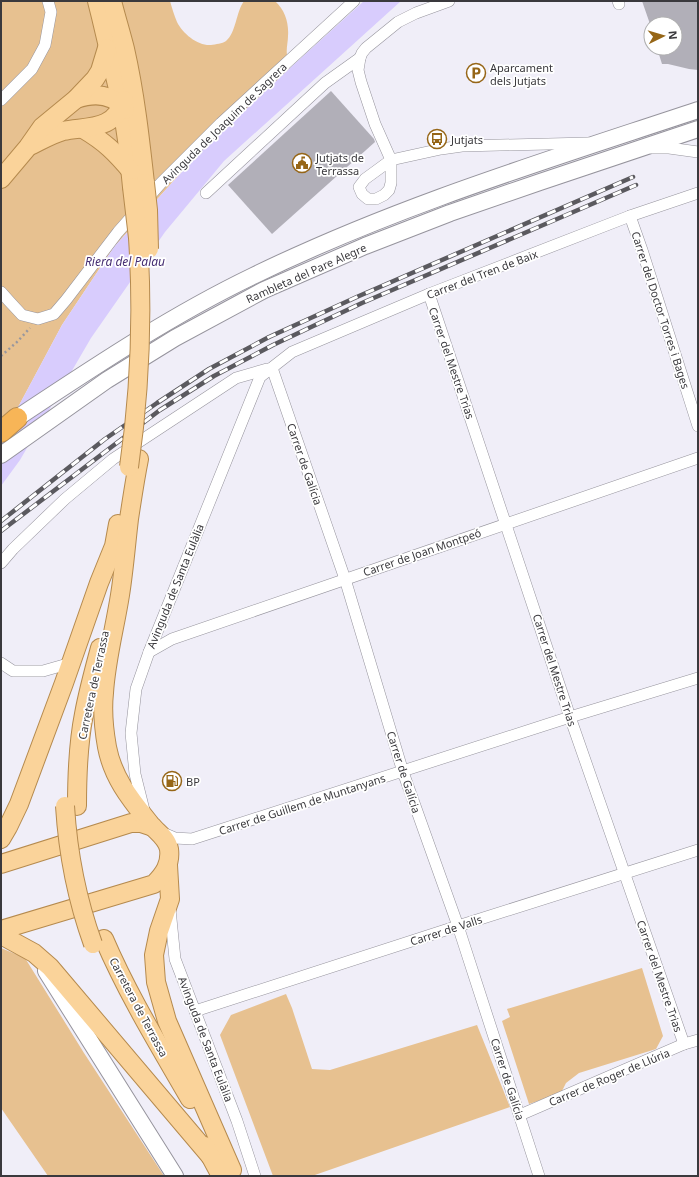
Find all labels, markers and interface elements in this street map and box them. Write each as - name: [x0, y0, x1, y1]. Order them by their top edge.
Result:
- north arrow: [643, 16, 683, 56]
- text: N: [666, 30, 681, 40]
- street label: Avinguda de Joaquim de Sagrera: [158, 59, 290, 187]
- place label: Aparcament dels Jutjats: [490, 60, 553, 88]
- parking icon: Aparcament dels Jutjats: [465, 62, 487, 84]
- bus stop icon: Jutjats: [426, 128, 448, 150]
- place label: Jutjats: [450, 132, 483, 147]
- place label: Jutjats de Terrassa: [315, 150, 364, 178]
- public building icon: Jutjats de Terrassa: [291, 152, 313, 174]
- street label: Carrer del Doctor Torres i Bages: [628, 229, 694, 391]
- street label: Rambleta del Pare Alegre: [243, 240, 369, 306]
- street label: Carrer del Tren de Baix: [424, 246, 540, 302]
- water label: Riera del Palau: [85, 253, 165, 270]
- street label: Carrer del Mestre Trias: [426, 305, 478, 421]
- street label: Carrer de Galícia: [284, 421, 326, 507]
- street label: Avinguda de Santa Eulàlia: [143, 521, 207, 651]
- street label: Carrer de Joan Montpeó: [361, 525, 483, 579]
- street label: Carrer del Mestre Trias: [530, 612, 580, 728]
- street label: Carretera de Terrassa: [74, 629, 112, 741]
- street label: Carrer de Galícia: [384, 729, 424, 815]
- fuel station icon: BP: [161, 770, 183, 792]
- street label: Carrer de Guillem de Muntanyans: [217, 770, 387, 838]
- place label: BP: [186, 774, 200, 789]
- street label: Carrer de Valls: [408, 911, 484, 949]
- street label: Carrer del Mestre Trias: [634, 918, 686, 1034]
- street label: Carretera de Terrassa: [106, 955, 172, 1059]
- street label: Avinguda de Santa Eulàlia: [175, 974, 237, 1104]
- street label: Carrer de Galícia: [488, 1036, 528, 1122]
- street label: Carrer de Roger de Llúria: [546, 1045, 672, 1109]

